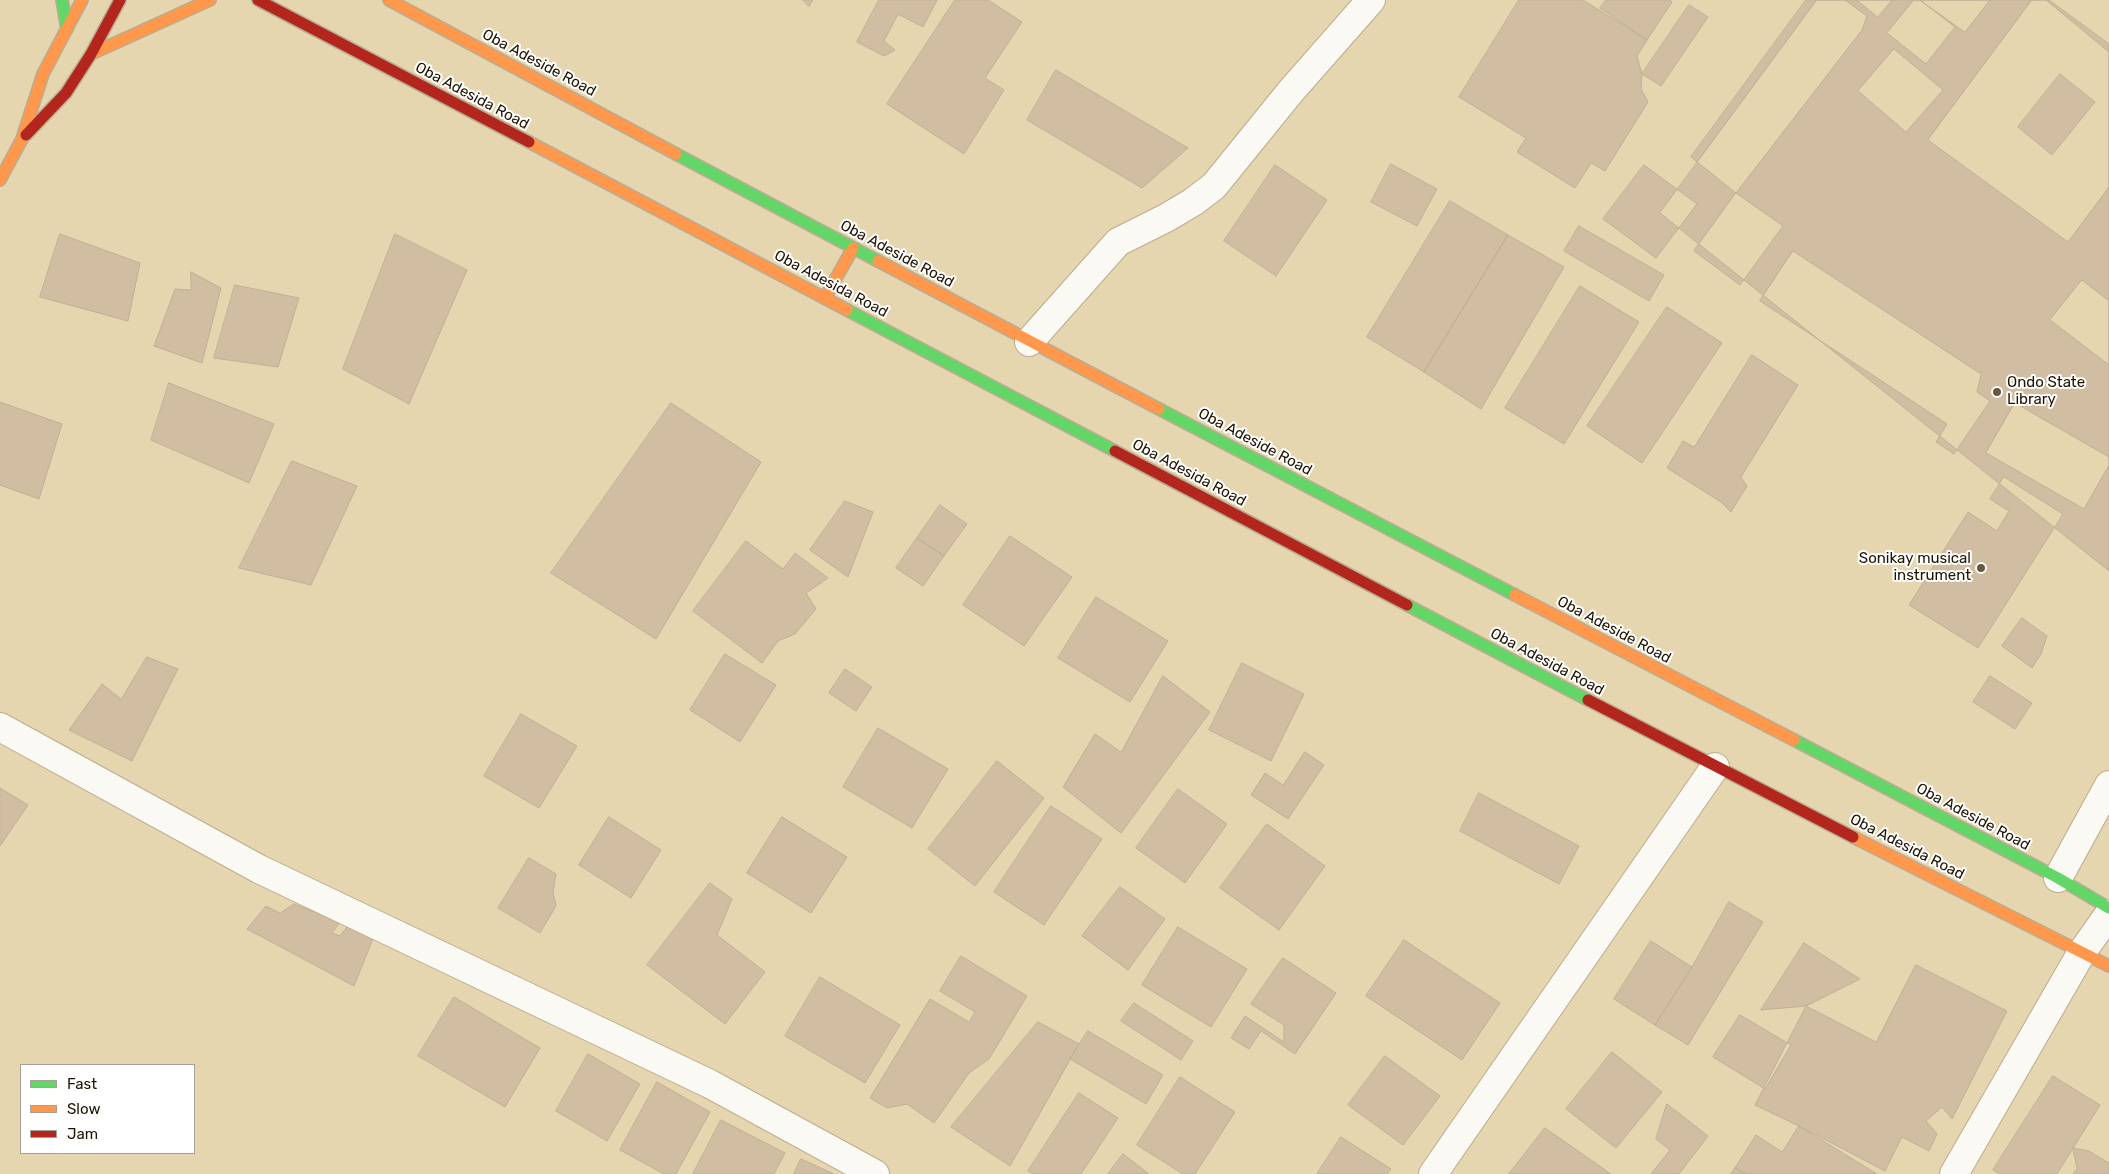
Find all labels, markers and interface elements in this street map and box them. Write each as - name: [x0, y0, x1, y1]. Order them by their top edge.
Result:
- street label: Oba Adeside Road: [479, 25, 599, 101]
- street label: Oba Adesida Road: [412, 58, 532, 134]
- street label: Oba Adeside Road: [837, 216, 957, 292]
- street label: Oba Adesida Road: [771, 246, 891, 322]
- place label: Ondo State Library: [2007, 374, 2085, 409]
- marker: Ondo State Library: [1991, 386, 2003, 398]
- street label: Oba Adeside Road: [1195, 404, 1315, 480]
- street label: Oba Adesida Road: [1129, 435, 1249, 511]
- place label: Sonikay musical instrument: [1859, 550, 1971, 585]
- marker: Sonikay musical instrument: [1975, 562, 1987, 574]
- street label: Oba Adeside Road: [1554, 592, 1674, 668]
- street label: Oba Adesida Road: [1487, 624, 1607, 700]
- street label: Oba Adeside Road: [1913, 779, 2033, 855]
- street label: Oba Adesida Road: [1847, 810, 1967, 884]
- legend: [20, 1064, 195, 1154]
- text: Fast: [67, 1075, 97, 1093]
- text: Slow: [67, 1100, 100, 1118]
- text: Jam: [67, 1125, 98, 1143]

